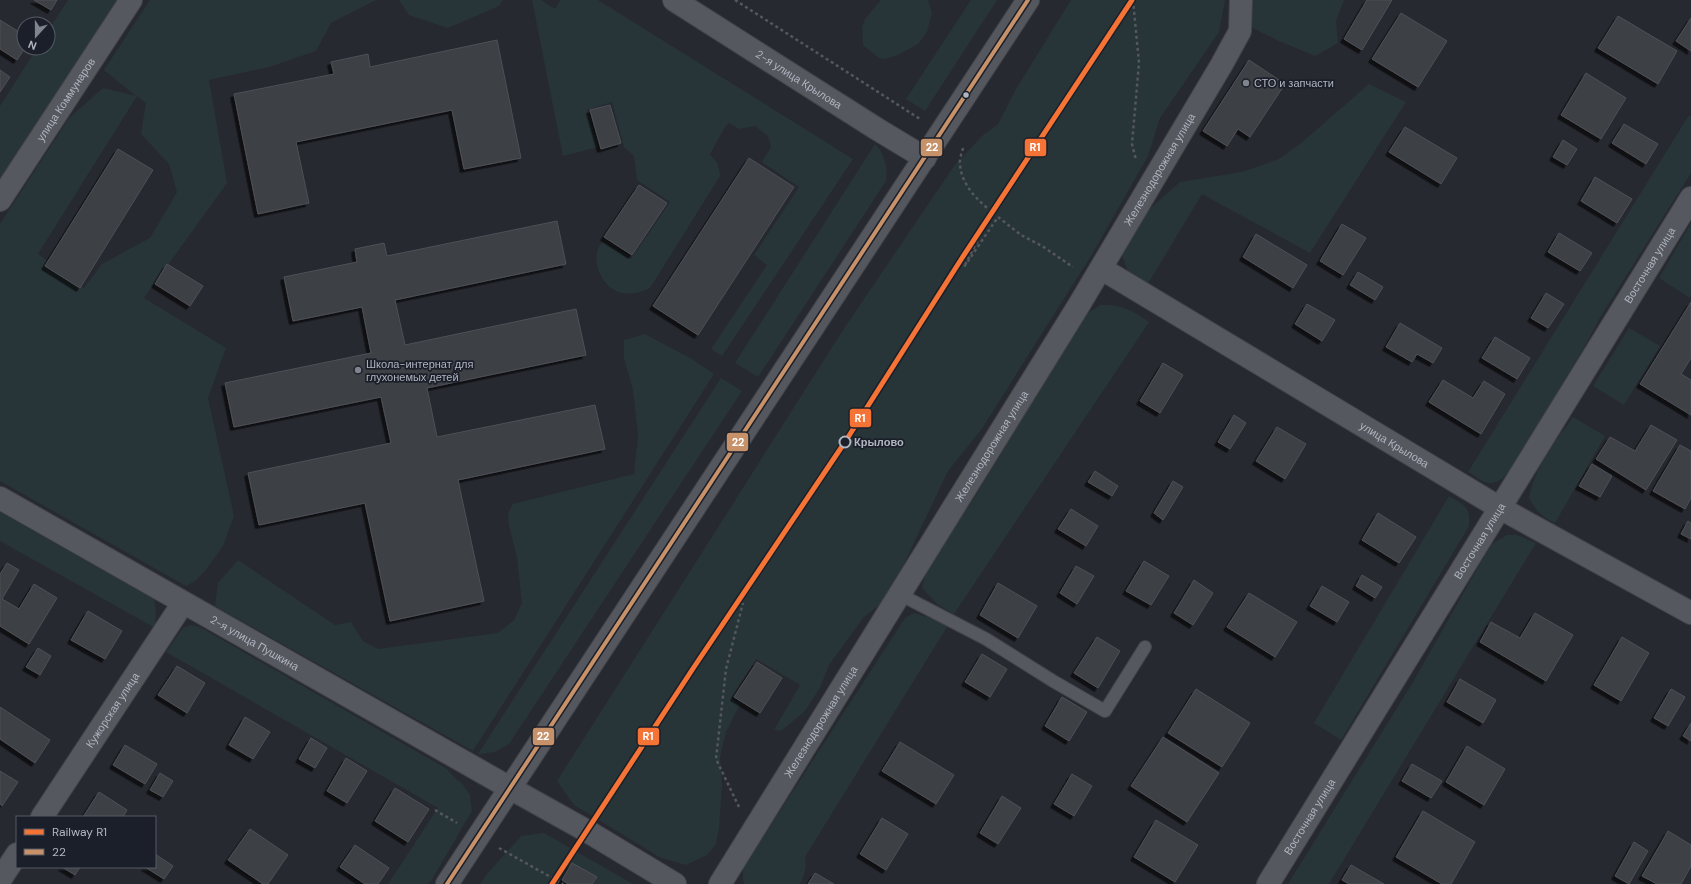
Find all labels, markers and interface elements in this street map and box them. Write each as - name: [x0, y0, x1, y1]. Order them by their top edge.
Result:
- north arrow: [16, 16, 56, 56]
- text: N: [26, 37, 39, 53]
- street label: 2-я улица Крылова: [753, 47, 845, 112]
- street label: улица Коммунаров: [33, 55, 98, 144]
- place label: СТО и запчасти: [1254, 76, 1334, 90]
- marker: СТО и запчасти: [1241, 78, 1251, 88]
- unlabelled marker: [961, 90, 971, 100]
- street label: Железнодорожная улица: [1121, 110, 1199, 228]
- line badge: 22: [920, 138, 943, 157]
- line badge: R1: [1024, 138, 1047, 157]
- text: 22: [926, 140, 938, 154]
- text: R1: [1030, 140, 1040, 154]
- street label: Восточная улица: [1621, 224, 1679, 306]
- place label: Школа-интернат для глухонемых детей: [366, 357, 474, 384]
- marker: Школа-интернат для глухонемых детей: [353, 365, 363, 375]
- street label: Железнодорожная улица: [952, 387, 1032, 505]
- line badge: R1: [849, 408, 872, 428]
- text: R1: [855, 411, 865, 425]
- street label: улица Крылова: [1357, 418, 1432, 471]
- line badge: 22: [726, 432, 749, 452]
- text: 22: [732, 435, 744, 449]
- marker: Крылово: [838, 435, 852, 449]
- place label: Крылово: [854, 435, 904, 449]
- street label: Восточная улица: [1451, 500, 1509, 582]
- street label: 2-я улица Пушкина: [208, 612, 302, 674]
- street label: Железнодорожная улица: [781, 663, 861, 780]
- street label: Кужорская улица: [82, 669, 143, 751]
- line badge: 22: [532, 727, 555, 746]
- line badge: R1: [637, 727, 660, 746]
- text: 22: [537, 729, 549, 743]
- text: R1: [643, 729, 653, 743]
- street label: Восточная улица: [1281, 775, 1339, 857]
- legend: [16, 816, 156, 868]
- text: Railway R1: [52, 824, 107, 840]
- text: 22: [52, 844, 66, 860]

